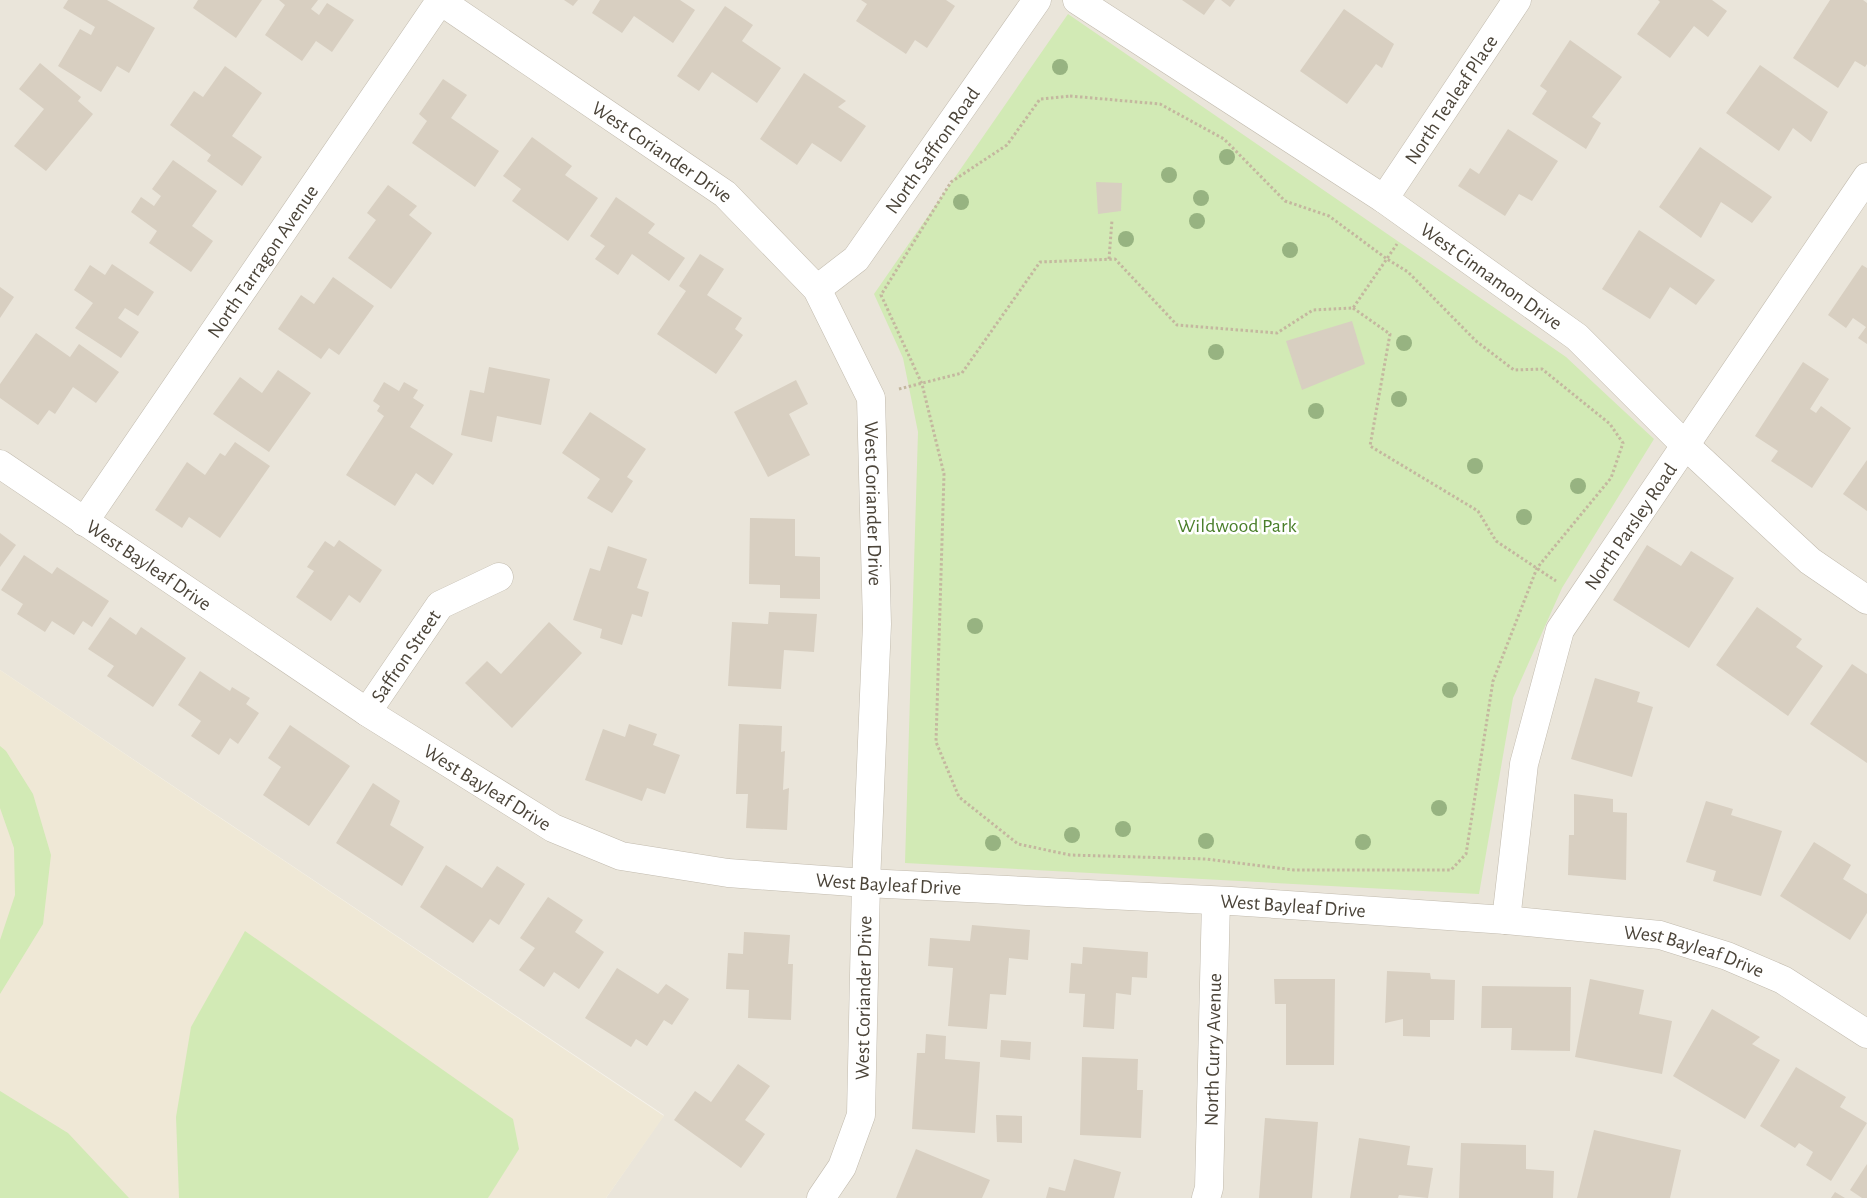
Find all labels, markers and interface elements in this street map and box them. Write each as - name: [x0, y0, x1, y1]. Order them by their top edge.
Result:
- street label: North Tealeaf Place: [1401, 32, 1502, 168]
- street label: North Saffron Road: [882, 84, 984, 218]
- street label: West Coriander Drive: [588, 98, 736, 206]
- street label: North Tarragon Avenue: [204, 182, 322, 342]
- street label: West Cinnamon Drive: [1416, 219, 1565, 334]
- street label: West Coriander Drive: [861, 421, 885, 586]
- street label: North Parsley Road: [1581, 460, 1681, 594]
- street label: West Bayleaf Drive: [83, 516, 215, 615]
- park label: Wildwood Park: [1178, 516, 1297, 536]
- street label: Saffron Street: [368, 606, 445, 706]
- street label: West Bayleaf Drive: [420, 741, 554, 835]
- street label: West Bayleaf Drive: [815, 870, 962, 899]
- street label: West Bayleaf Drive: [1220, 891, 1366, 921]
- street label: West Coriander Drive: [853, 916, 875, 1080]
- street label: West Bayleaf Drive: [1623, 923, 1767, 982]
- street label: North Curry Avenue: [1202, 973, 1225, 1126]

